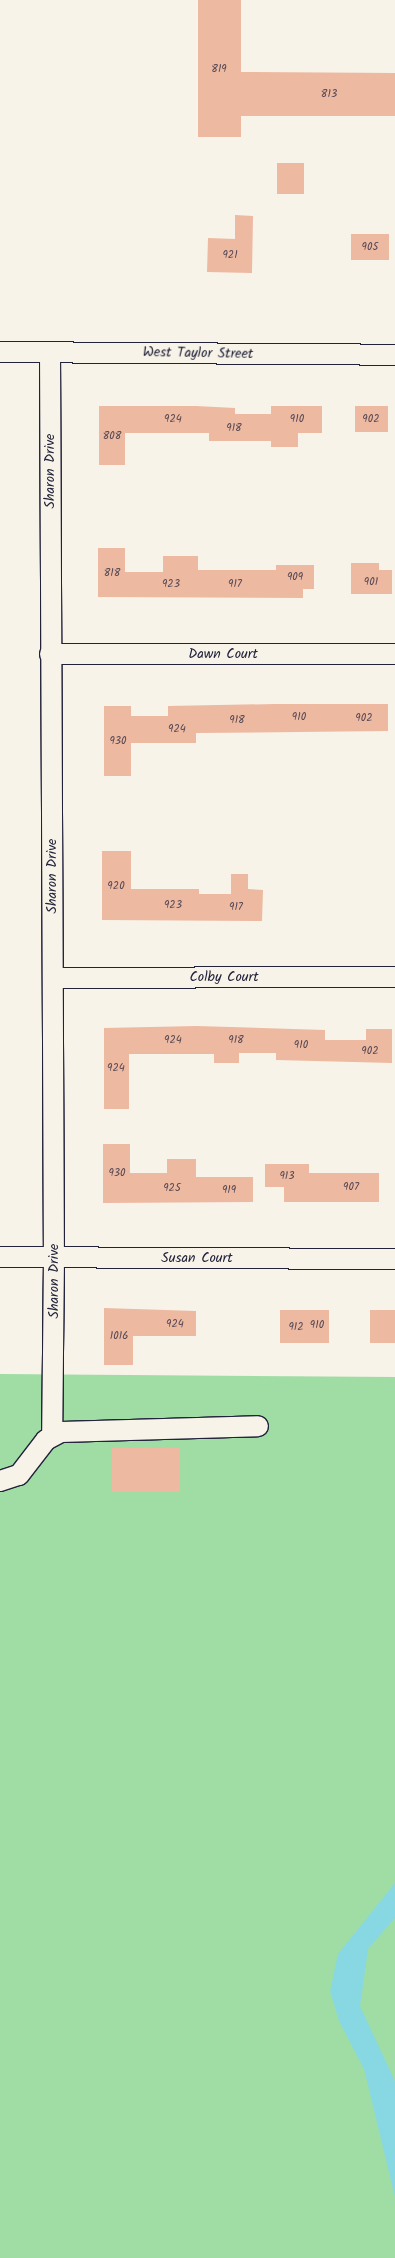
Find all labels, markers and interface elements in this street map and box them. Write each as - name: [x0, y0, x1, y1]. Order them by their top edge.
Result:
- house number: 819: [211, 62, 227, 76]
- house number: 813: [321, 87, 337, 101]
- house number: 905: [362, 240, 378, 254]
- house number: 921: [222, 248, 238, 262]
- street label: West Taylor Street: [143, 344, 253, 362]
- house number: 924: [164, 412, 182, 426]
- house number: 910: [290, 412, 304, 426]
- house number: 902: [362, 412, 380, 426]
- house number: 918: [226, 421, 242, 435]
- house number: 808: [103, 429, 121, 443]
- street label: Sharon Drive: [42, 434, 58, 508]
- house number: 818: [104, 566, 120, 580]
- house number: 909: [287, 570, 303, 584]
- house number: 901: [364, 575, 378, 589]
- house number: 923: [162, 577, 180, 591]
- house number: 917: [228, 577, 242, 591]
- street label: Dawn Court: [188, 646, 258, 662]
- house number: 910: [292, 710, 306, 724]
- house number: 902: [355, 711, 373, 725]
- house number: 918: [229, 713, 245, 727]
- house number: 924: [168, 722, 186, 736]
- house number: 930: [109, 734, 127, 748]
- street label: Sharon Drive: [44, 839, 60, 913]
- house number: 920: [107, 879, 125, 893]
- house number: 923: [164, 898, 182, 912]
- house number: 917: [229, 900, 243, 914]
- street label: Colby Court: [189, 969, 259, 985]
- house number: 924: [164, 1033, 182, 1047]
- house number: 918: [228, 1033, 244, 1047]
- house number: 910: [294, 1038, 308, 1052]
- house number: 902: [361, 1044, 379, 1058]
- house number: 924: [107, 1061, 125, 1075]
- house number: 930: [108, 1166, 126, 1180]
- house number: 913: [279, 1169, 295, 1183]
- house number: 907: [343, 1180, 359, 1194]
- house number: 925: [163, 1181, 181, 1195]
- house number: 919: [222, 1183, 236, 1197]
- street label: Sharon Drive: [46, 1244, 62, 1318]
- street label: Susan Court: [161, 1250, 233, 1266]
- house number: 924: [166, 1317, 184, 1331]
- house number: 910: [310, 1318, 324, 1332]
- house number: 912: [288, 1320, 304, 1334]
- house number: 1016: [110, 1329, 128, 1343]

